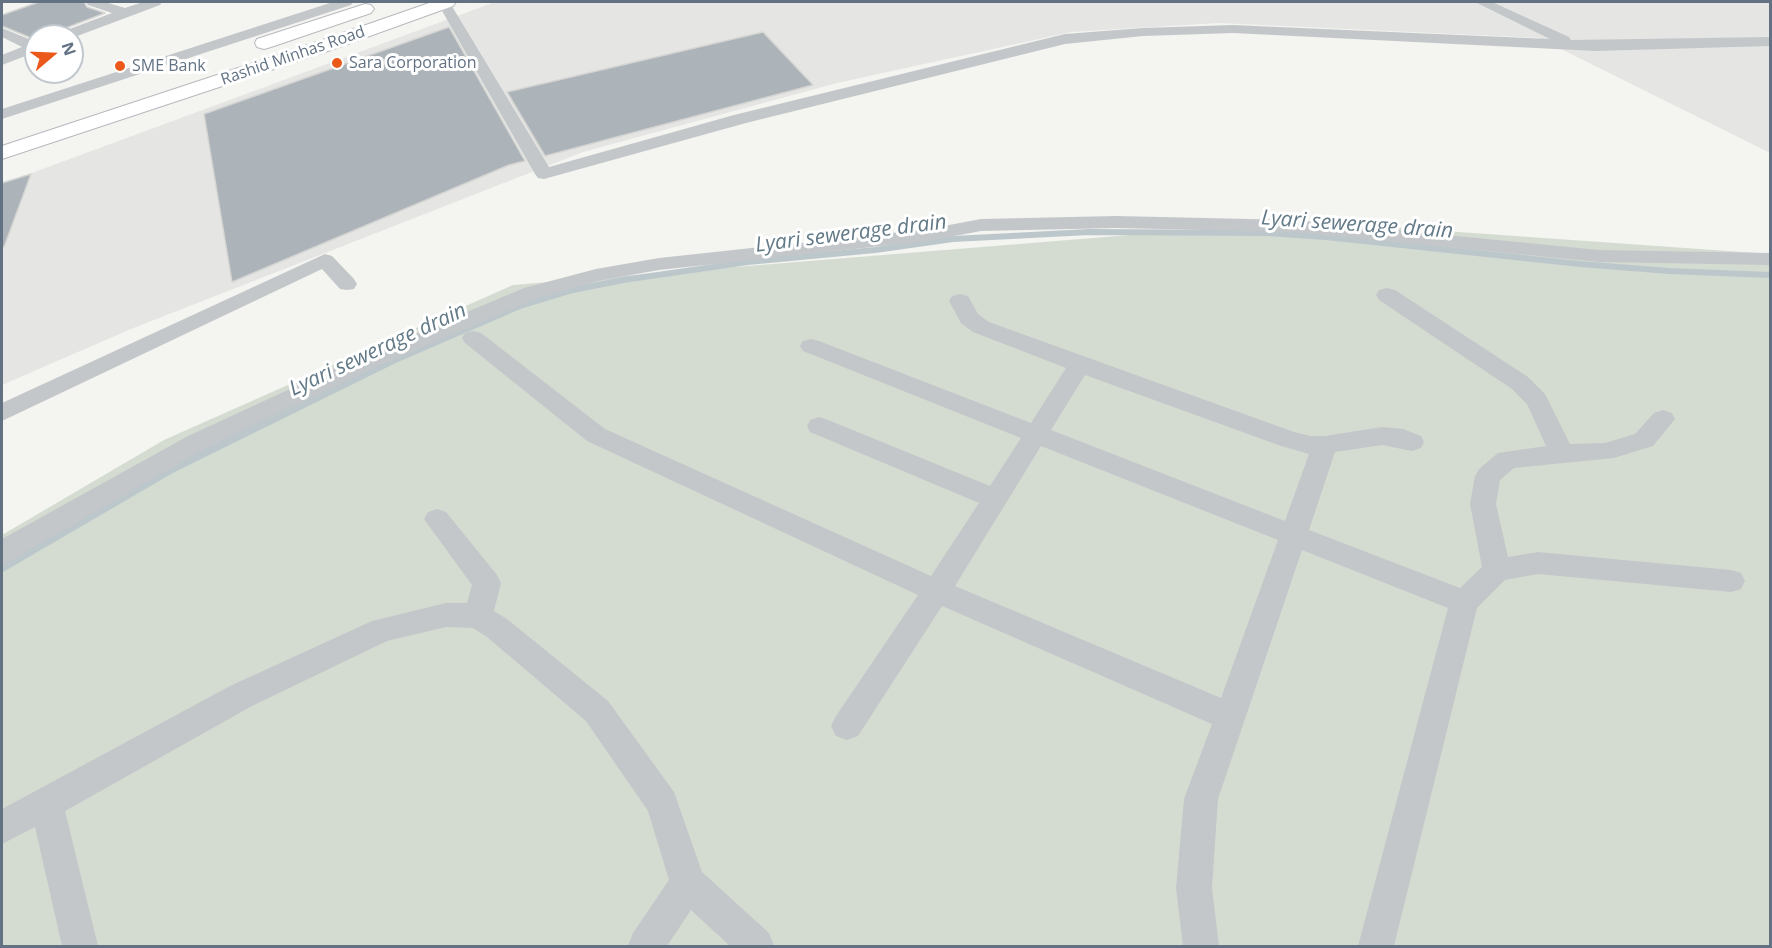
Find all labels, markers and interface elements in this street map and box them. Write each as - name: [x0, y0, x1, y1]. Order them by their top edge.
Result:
- street label: Rashid Minhas Road: [218, 22, 368, 90]
- north arrow: [24, 24, 84, 84]
- text: N: [57, 39, 82, 59]
- place label: Sara Corporation: [349, 53, 477, 73]
- place label: SME Bank: [132, 56, 206, 76]
- marker: Sara Corporation: [330, 56, 344, 70]
- marker: SME Bank: [113, 59, 127, 73]
- water label: Lyari sewerage drain: [1260, 206, 1454, 244]
- water label: Lyari sewerage drain: [754, 210, 948, 258]
- water label: Lyari sewerage drain: [286, 298, 470, 402]

